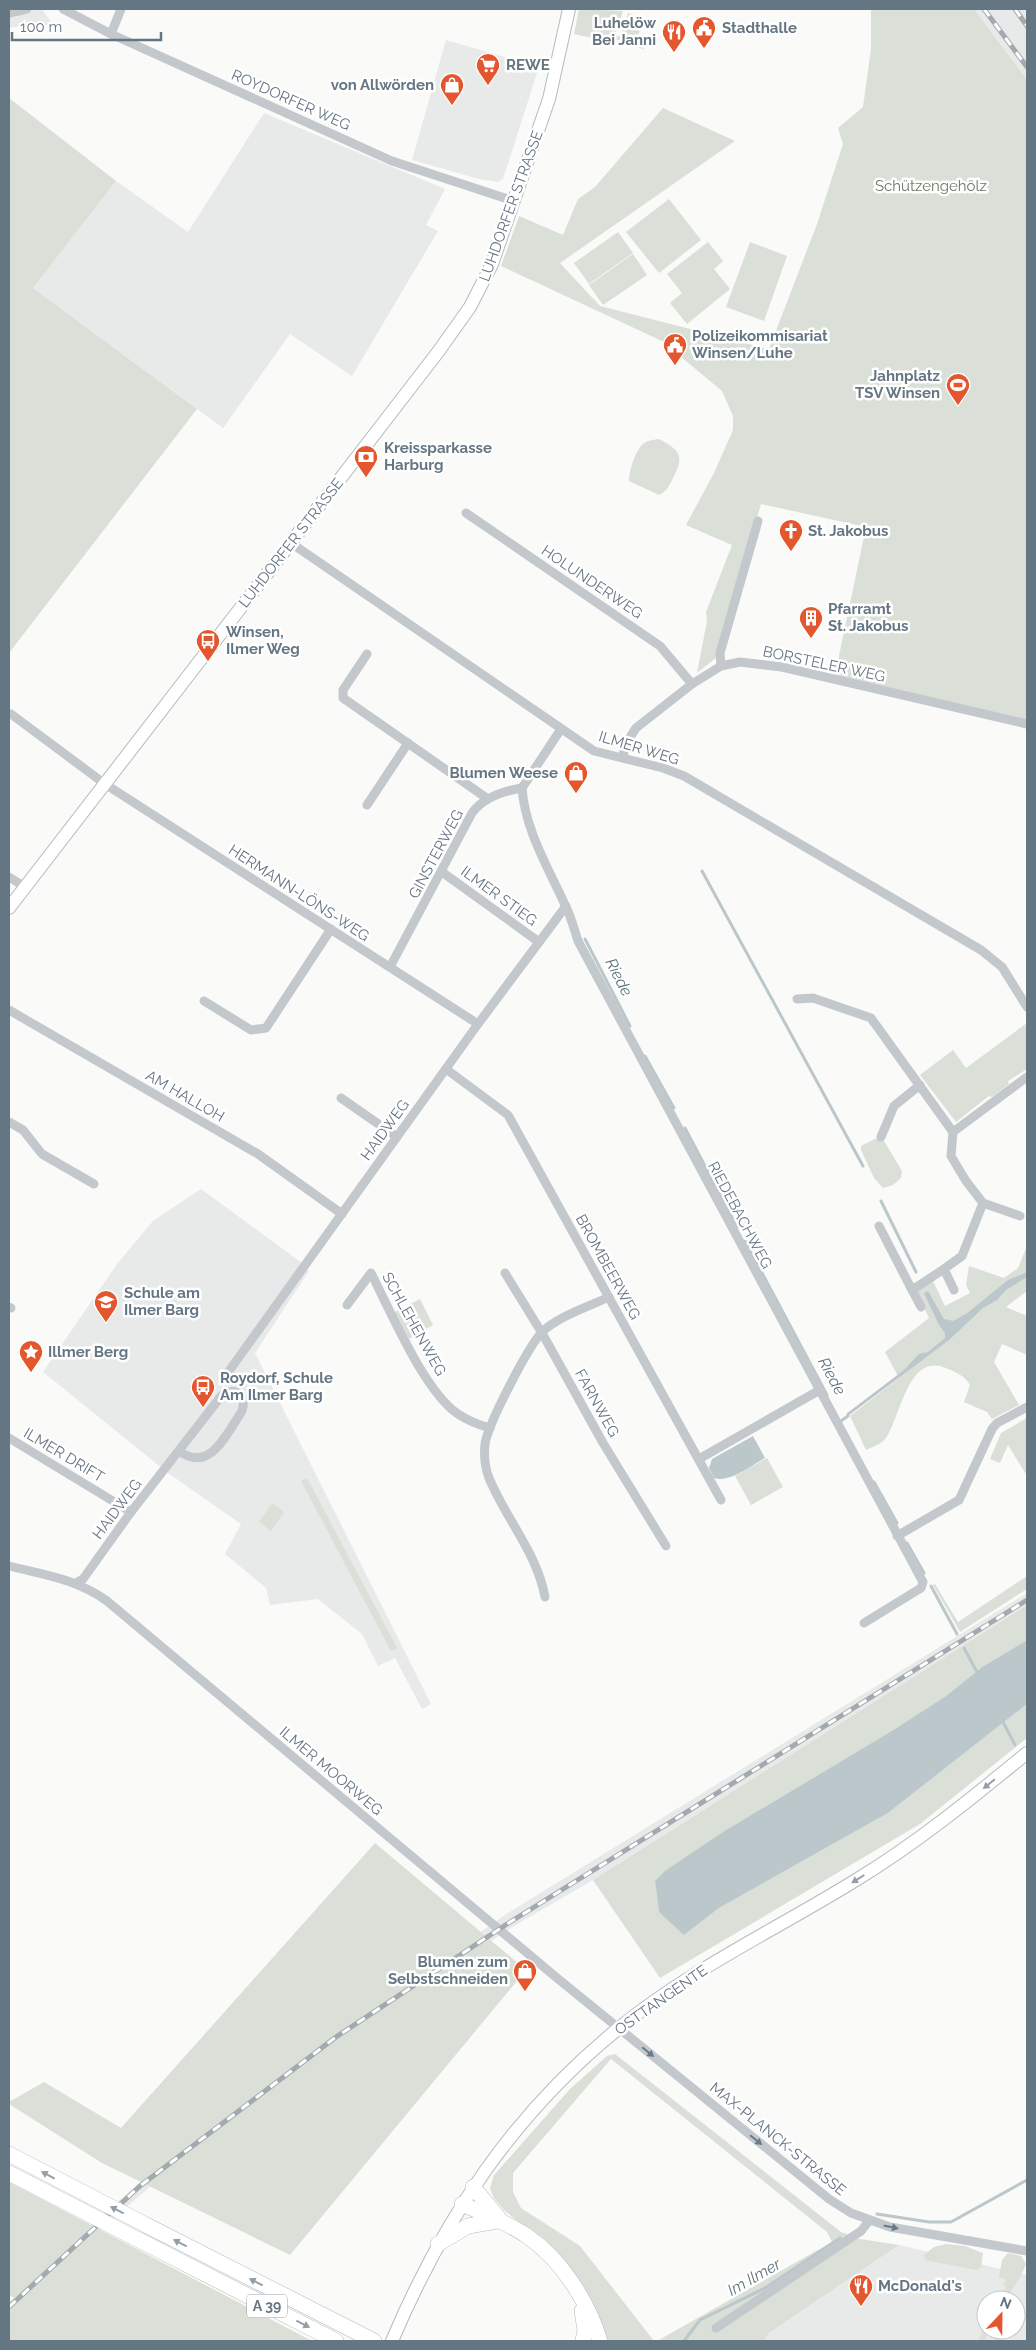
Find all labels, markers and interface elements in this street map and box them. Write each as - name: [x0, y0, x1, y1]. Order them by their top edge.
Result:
- scale bar: [12, 10, 161, 42]
- place label: Luhelöw Bei Janni: [592, 14, 656, 49]
- public building icon: Stadthalle: [691, 15, 717, 49]
- text: 100 m: [20, 18, 62, 36]
- restaurant icon: Luhelöw Bei Janni: [661, 19, 687, 53]
- place label: Stadthalle: [722, 19, 797, 37]
- supermarket icon: REWE: [475, 52, 501, 86]
- place label: REWE: [506, 56, 550, 74]
- street label: ROYDORFER WEG: [229, 66, 353, 134]
- shop icon: von Allwörden: [439, 72, 465, 106]
- place label: von Allwörden: [331, 76, 434, 94]
- street label: LUHDORFER STRASSE: [475, 128, 547, 284]
- park label: Schützengehölz: [875, 177, 987, 195]
- place label: Polizeikommisariat Winsen/Luhe: [692, 327, 828, 362]
- public building icon: Polizeikommisariat Winsen/Luhe: [662, 332, 688, 366]
- place label: Jahnplatz TSV Winsen: [855, 367, 940, 402]
- sports icon: Jahnplatz TSV Winsen: [945, 372, 971, 406]
- place label: Kreissparkasse Harburg: [384, 439, 492, 474]
- bank icon: Kreissparkasse Harburg: [353, 444, 379, 478]
- street label: LUHDORFER STRASSE: [235, 475, 347, 611]
- church icon: St. Jakobus: [778, 518, 804, 552]
- place label: St. Jakobus: [808, 522, 888, 540]
- street label: HOLUNDERWEG: [538, 541, 646, 623]
- place label: Pfarramt St. Jakobus: [828, 600, 908, 635]
- building icon: Pfarramt St. Jakobus: [798, 605, 824, 639]
- place label: Winsen, Ilmer Weg: [226, 623, 300, 658]
- bus stop icon: Winsen, Ilmer Weg: [195, 628, 221, 662]
- street label: BORSTELER WEG: [761, 642, 887, 686]
- street label: ILMER WEG: [597, 727, 681, 769]
- shop icon: Blumen Weese: [563, 760, 589, 794]
- place label: Blumen Weese: [450, 764, 558, 782]
- street label: GINSTERWEG: [405, 806, 467, 902]
- street label: HERMANN-LÖNS-WEG: [225, 840, 373, 945]
- street label: ILMER STIEG: [457, 862, 541, 930]
- water label: Riede: [601, 955, 637, 1000]
- street label: AM HALLOH: [143, 1066, 227, 1126]
- street label: HAIDWEG: [357, 1096, 413, 1164]
- street label: RIEDEBACHWEG: [704, 1158, 776, 1272]
- street label: BROMBEERWEG: [572, 1211, 644, 1323]
- street label: SCHLEHENWEG: [378, 1269, 450, 1379]
- place label: Schule am Ilmer Barg: [124, 1284, 200, 1319]
- school or university icon: Schule am Ilmer Barg: [93, 1289, 119, 1323]
- place icon: Illmer Berg: [18, 1339, 44, 1373]
- place label: Illmer Berg: [48, 1343, 128, 1361]
- water label: Riede: [814, 1354, 850, 1399]
- street label: FARNWEG: [571, 1366, 623, 1440]
- place label: Roydorf, Schule Am Ilmer Barg: [220, 1369, 333, 1404]
- bus stop icon: Roydorf, Schule Am Ilmer Barg: [190, 1374, 216, 1408]
- street label: ILMER DRIFT: [21, 1424, 107, 1486]
- street label: HAIDWEG: [89, 1475, 145, 1543]
- street label: ILMER MOORWEG: [276, 1723, 386, 1819]
- one-way arrow: [983, 1778, 996, 1789]
- one-way arrow: [851, 1874, 864, 1883]
- place label: Blumen zum Selbstschneiden: [388, 1953, 508, 1988]
- shop icon: Blumen zum Selbstschneiden: [512, 1958, 538, 1992]
- street label: OSTTANGENTE: [611, 1961, 711, 2039]
- one-way arrow: [642, 2046, 654, 2057]
- street label: MAX-PLANCK-STRASSE: [706, 2079, 850, 2199]
- one-way arrow: [749, 2135, 762, 2146]
- one-way arrow: [41, 2171, 56, 2179]
- one-way arrow: [110, 2206, 124, 2214]
- one-way arrow: [884, 2223, 899, 2231]
- one-way arrow: [173, 2239, 188, 2247]
- water label: Im Ilmer: [724, 2254, 784, 2300]
- restaurant icon: McDonald's: [848, 2273, 874, 2307]
- place label: McDonald's: [878, 2277, 962, 2295]
- one-way arrow: [249, 2278, 263, 2286]
- north arrow: [976, 2290, 1026, 2340]
- road number: A 39: [247, 2294, 287, 2318]
- text: N: [998, 2294, 1014, 2312]
- one-way arrow: [296, 2320, 310, 2328]

